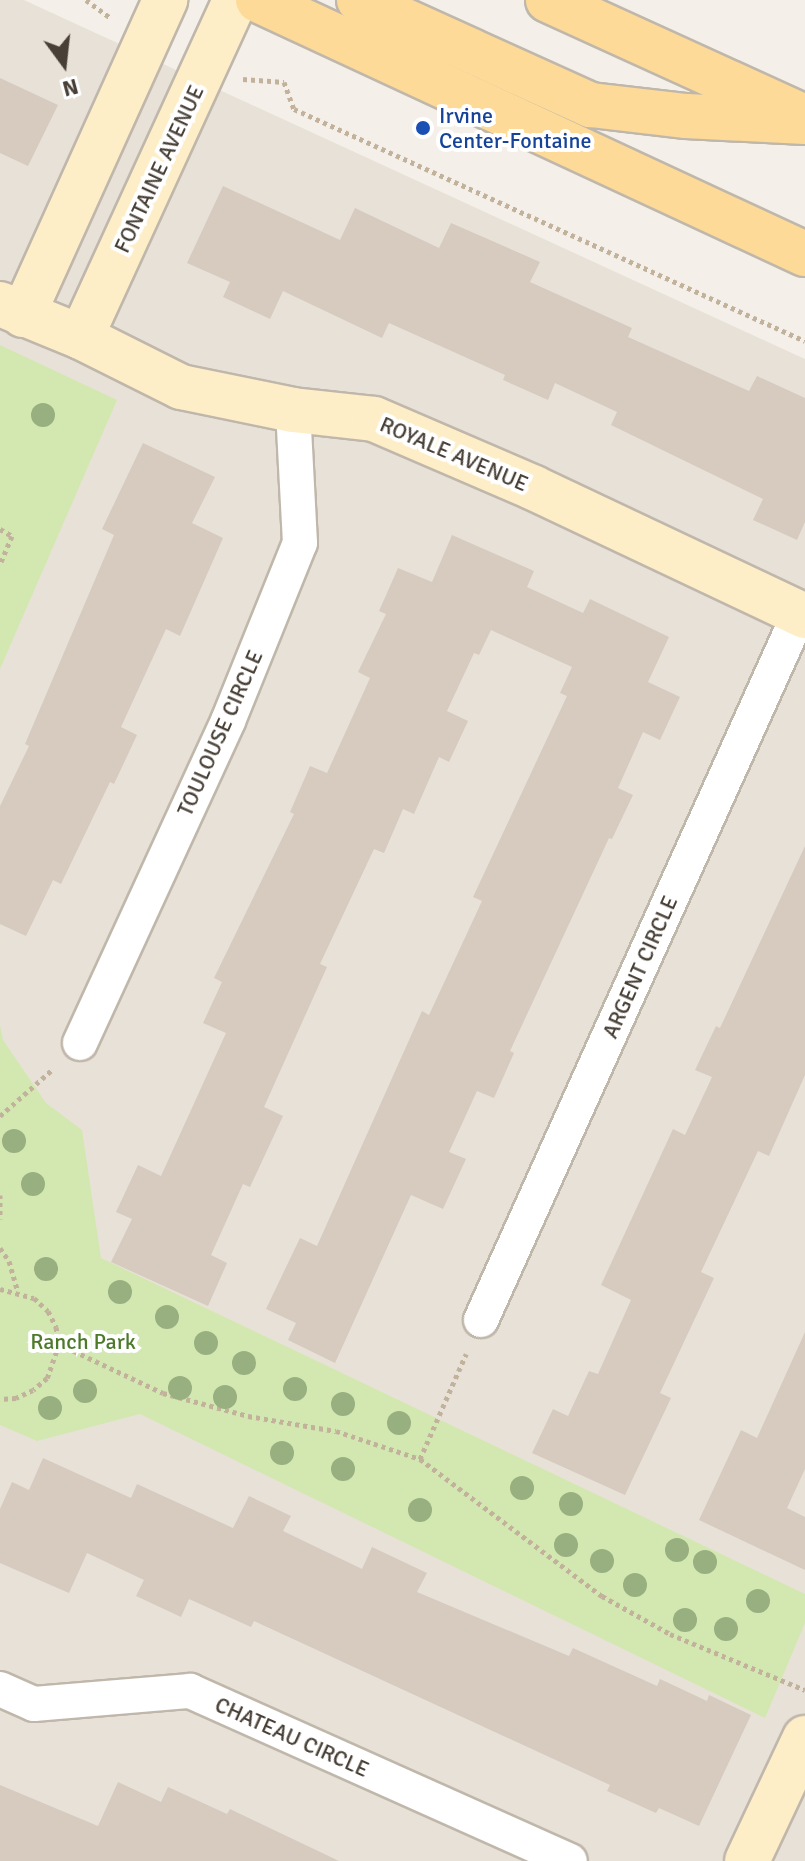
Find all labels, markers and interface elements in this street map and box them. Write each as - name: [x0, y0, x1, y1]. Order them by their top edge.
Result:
- north arrow: [24, 24, 104, 104]
- text: N: [59, 73, 81, 103]
- street label: FONTAINE AVENUE: [109, 81, 209, 257]
- place label: Irvine Center-Fontaine: [439, 102, 592, 154]
- marker: Irvine Center-Fontaine: [414, 119, 432, 137]
- street label: ROYALE AVENUE: [376, 411, 532, 497]
- street label: TOULOUSE CIRCLE: [172, 646, 268, 820]
- street label: ARGENT CIRCLE: [597, 892, 683, 1042]
- park label: Ranch Park: [30, 1329, 136, 1355]
- street label: CHATEAU CIRCLE: [211, 1691, 373, 1783]

